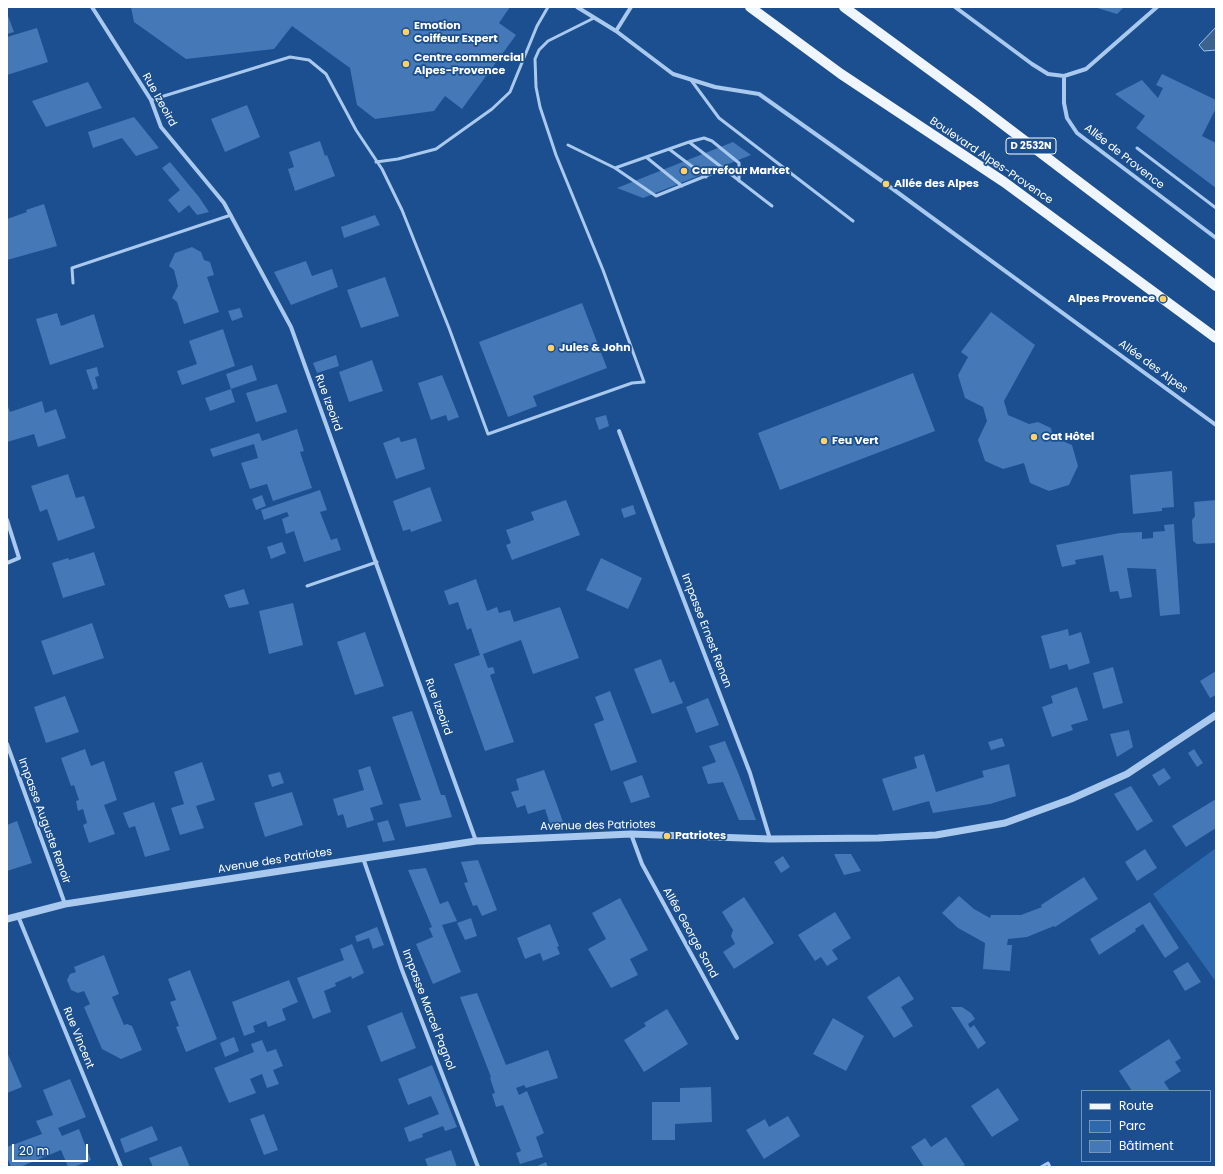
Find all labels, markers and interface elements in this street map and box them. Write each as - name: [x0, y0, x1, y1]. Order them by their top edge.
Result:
- place label: Emotion Coiffeur Expert: [414, 19, 498, 45]
- marker: Emotion Coiffeur Expert: [401, 27, 411, 37]
- place label: Centre commercial Alpes-Provence: [414, 51, 524, 77]
- marker: Centre commercial Alpes-Provence: [401, 59, 411, 69]
- street label: Rue Izeoird: [139, 71, 179, 129]
- street label: Boulevard Alpes-Provence: [927, 115, 1055, 207]
- street label: Allée de Provence: [1081, 122, 1167, 192]
- road number: D 2532N: [1006, 138, 1056, 154]
- place label: Carrefour Market: [692, 164, 790, 178]
- marker: Carrefour Market: [679, 166, 689, 176]
- place label: Allée des Alpes: [894, 177, 979, 191]
- marker: Allée des Alpes: [881, 179, 891, 189]
- place label: Alpes Provence: [1068, 292, 1155, 306]
- marker: Alpes Provence: [1158, 294, 1168, 304]
- street label: Allée des Alpes: [1116, 337, 1190, 397]
- place label: Jules & John: [559, 341, 631, 355]
- marker: Jules & John: [546, 343, 556, 353]
- street label: Rue Izeoird: [312, 373, 344, 433]
- place label: Cat Hôtel: [1042, 430, 1094, 444]
- marker: Cat Hôtel: [1029, 432, 1039, 442]
- place label: Feu Vert: [832, 434, 879, 448]
- marker: Feu Vert: [819, 436, 829, 446]
- street label: Impasse Ernest Renan: [678, 572, 734, 690]
- street label: Rue Izeoird: [422, 677, 454, 737]
- street label: Impasse Auguste Renoir: [15, 756, 73, 886]
- street label: Avenue des Patriotes: [540, 818, 656, 834]
- place label: Patriotes: [675, 829, 726, 843]
- marker: Patriotes: [662, 831, 672, 841]
- street label: Avenue des Patriotes: [217, 845, 333, 877]
- street label: Allée George Sand: [660, 885, 720, 981]
- street label: Impasse Marcel Pagnol: [399, 948, 457, 1072]
- street label: Rue Vincent: [60, 1005, 96, 1071]
- legend: [1081, 1090, 1211, 1162]
- text: Route: [1119, 1097, 1153, 1114]
- text: Parc: [1119, 1117, 1146, 1134]
- scale bar: [14, 1136, 90, 1162]
- text: Bâtiment: [1119, 1137, 1174, 1154]
- text: 20 m: [19, 1142, 49, 1159]

